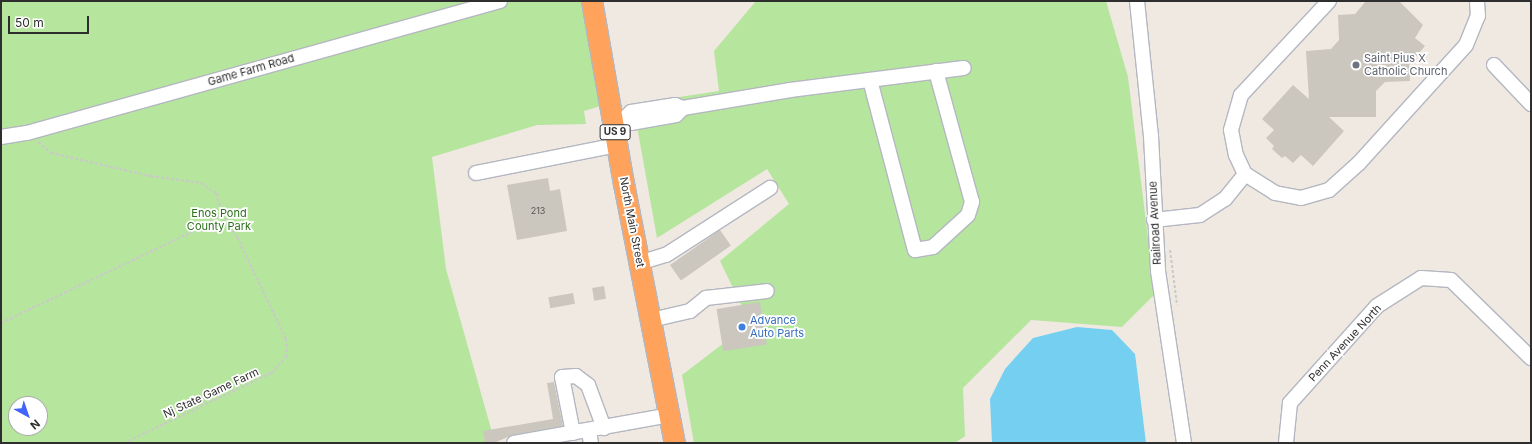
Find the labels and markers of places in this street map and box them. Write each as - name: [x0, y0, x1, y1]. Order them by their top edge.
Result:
- place label: Saint Pius X Catholic Church: [1364, 52, 1447, 78]
- marker: Saint Pius X Catholic Church: [1351, 60, 1361, 70]
- place label: Advance Auto Parts: [750, 314, 804, 340]
- marker: Advance Auto Parts: [737, 322, 747, 332]

